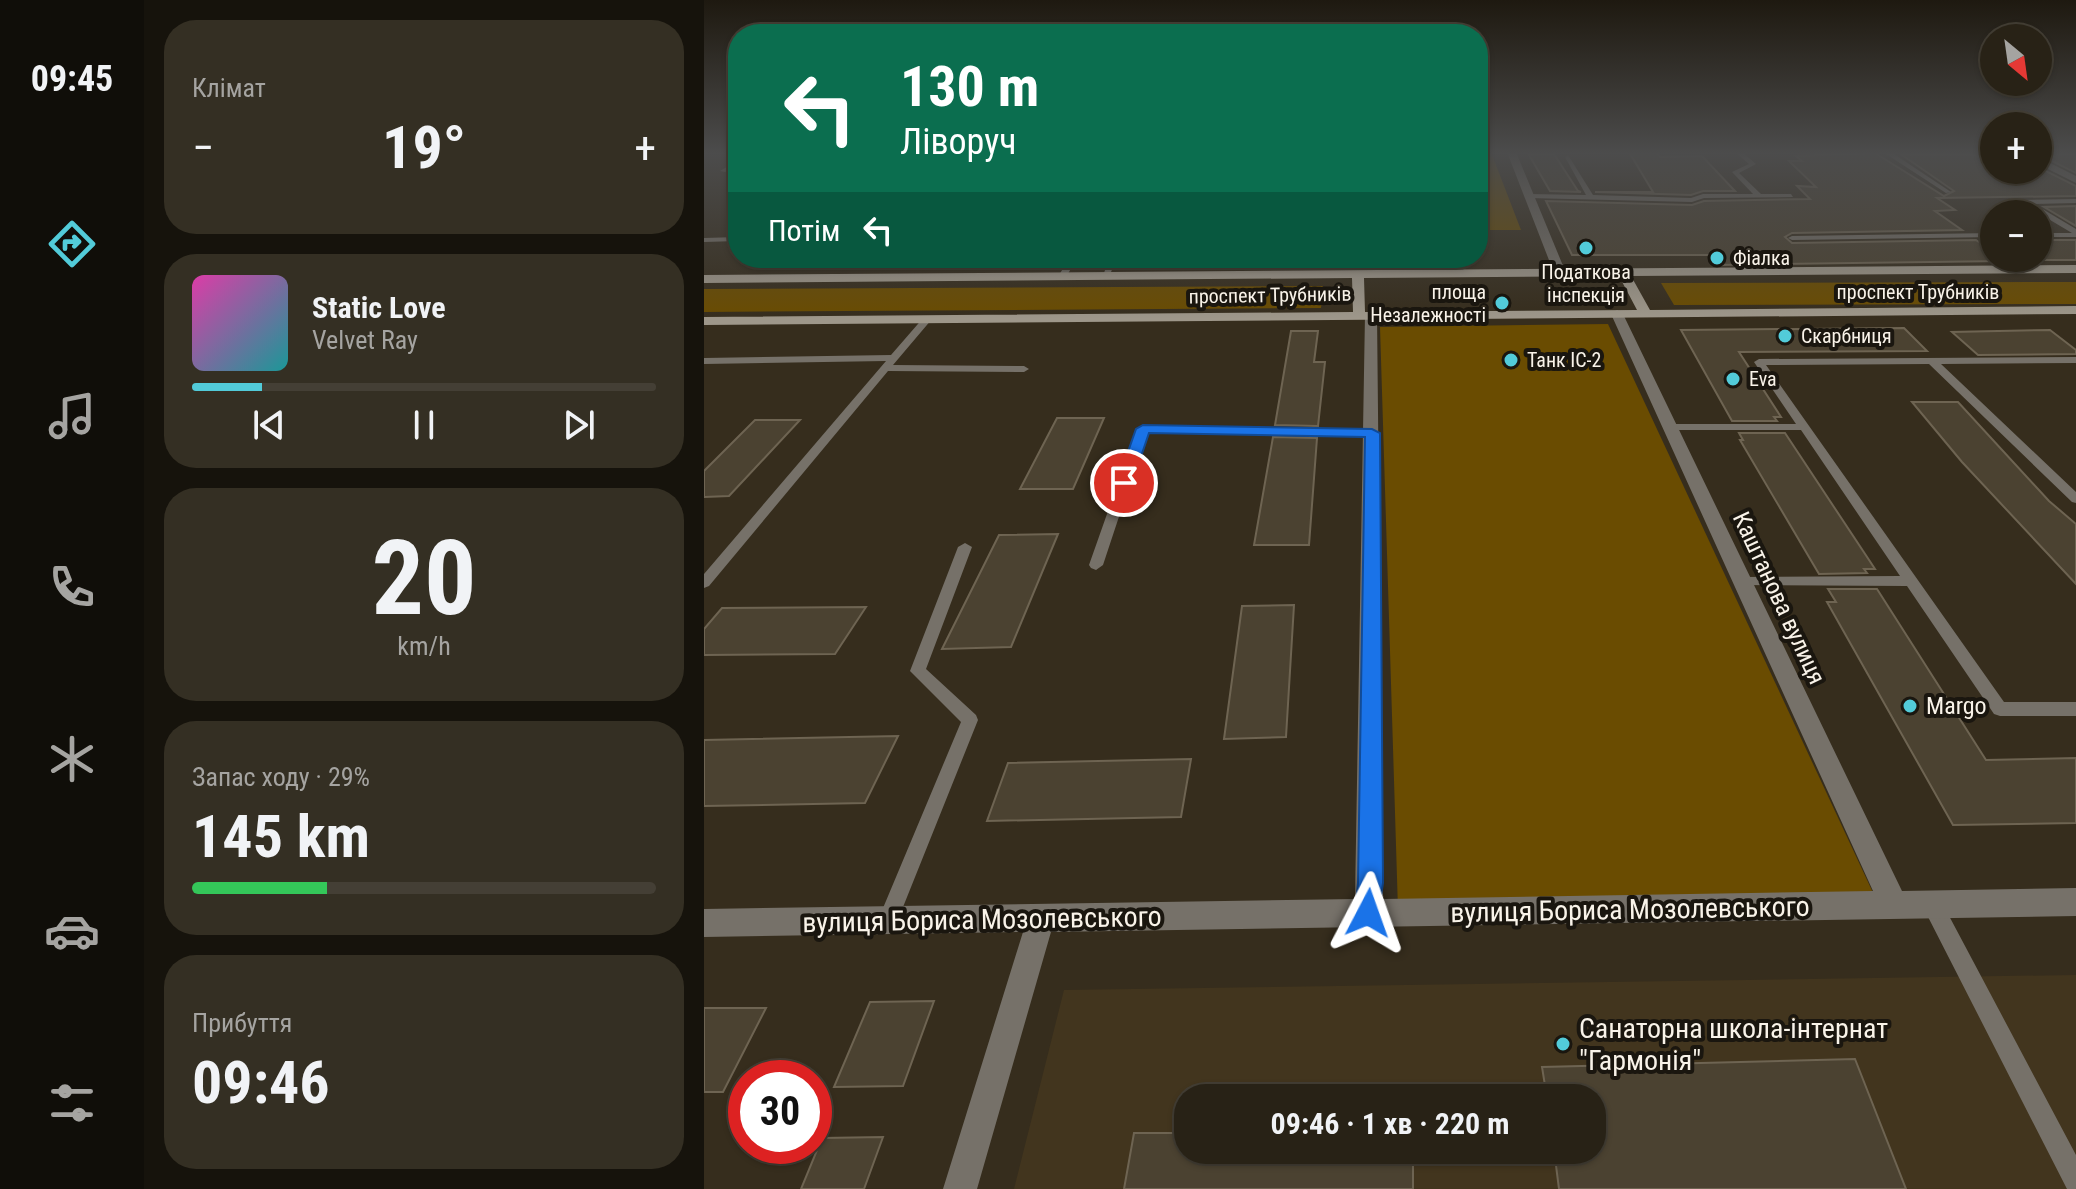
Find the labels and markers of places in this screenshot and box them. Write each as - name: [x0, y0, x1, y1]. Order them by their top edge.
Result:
- marker: Податкова інспекція: [1577, 239, 1595, 257]
- place label: Фіалка: [1733, 246, 1790, 270]
- marker: Фіалка: [1708, 249, 1726, 267]
- place label: Податкова інспекція: [1541, 260, 1631, 307]
- place label: площа Незалежності: [1370, 280, 1486, 327]
- marker: площа Незалежності: [1493, 294, 1511, 312]
- place label: Скарбниця: [1801, 324, 1892, 348]
- marker: Скарбниця: [1776, 327, 1794, 345]
- place label: Танк ІС-2: [1527, 348, 1602, 372]
- marker: Танк ІС-2: [1502, 351, 1520, 369]
- place label: Eva: [1749, 367, 1777, 391]
- marker: Eva: [1724, 370, 1742, 388]
- pin: [1090, 449, 1158, 517]
- place label: Margo: [1926, 692, 1987, 720]
- marker: Margo: [1901, 697, 1919, 715]
- place label: Санаторна школа-інтернат "Гармонія": [1579, 1012, 1888, 1077]
- marker: Санаторна школа-інтернат "Гармонія": [1554, 1035, 1572, 1053]

